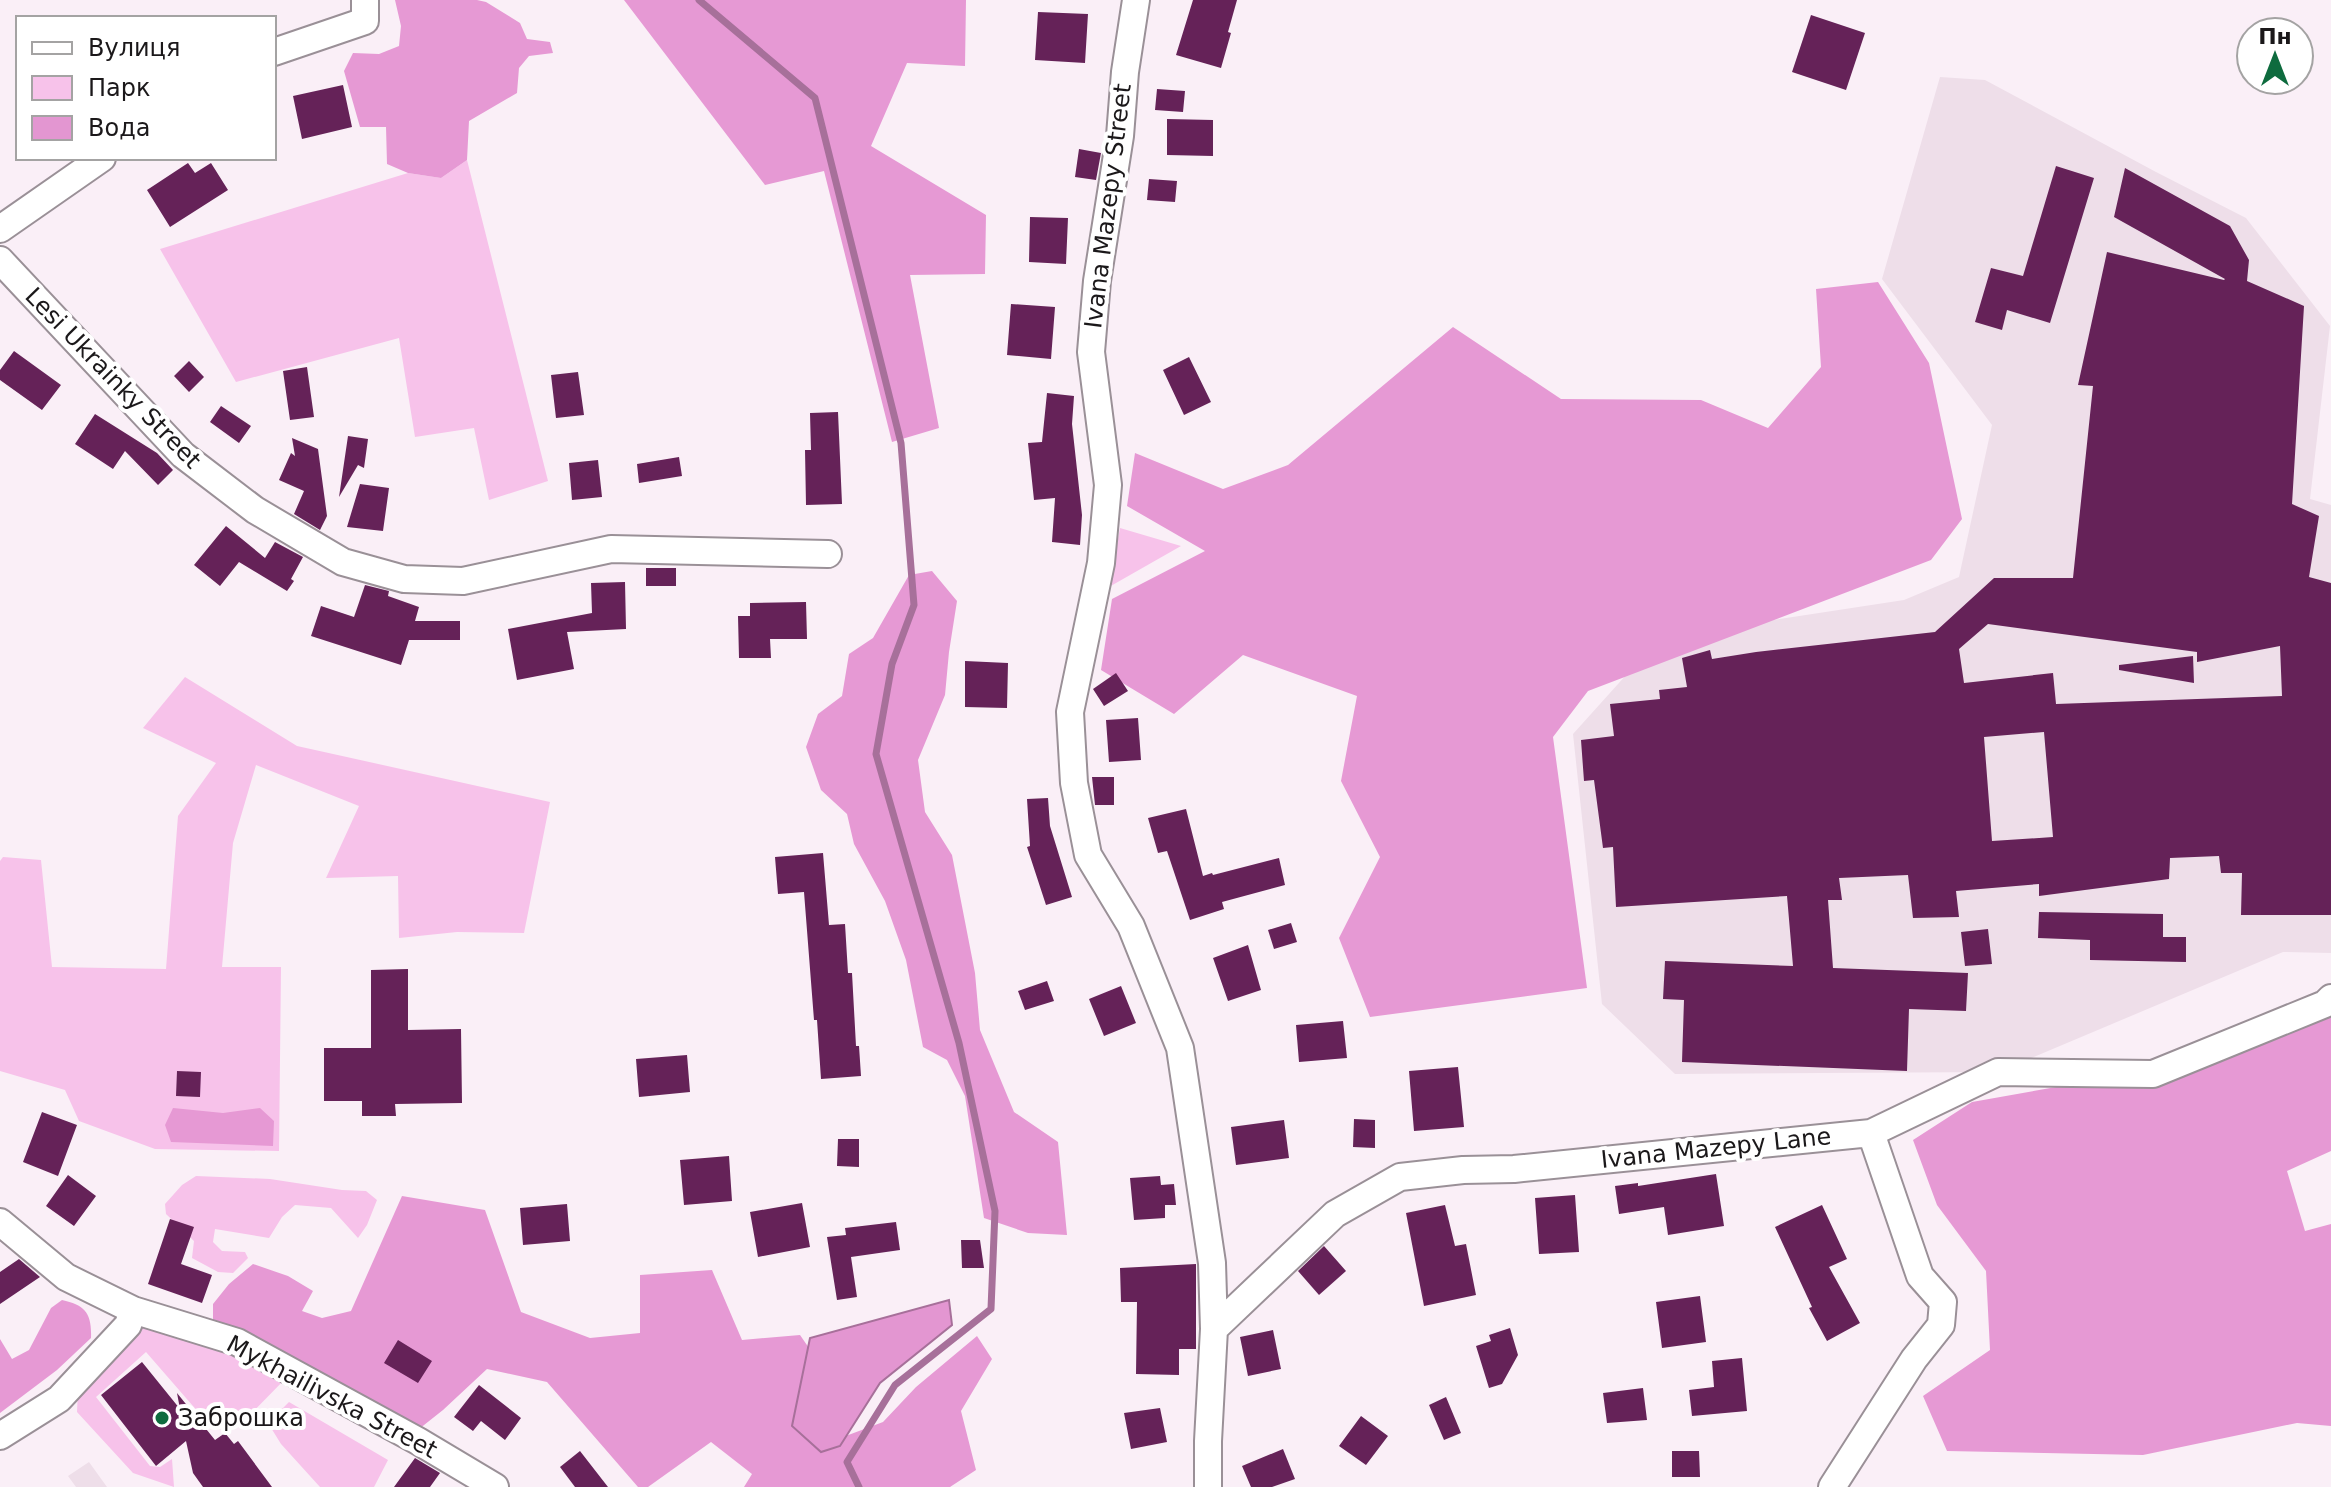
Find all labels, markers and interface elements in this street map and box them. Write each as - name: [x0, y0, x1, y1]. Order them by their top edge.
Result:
- legend: [16, 16, 276, 160]
- north arrow: [2235, 16, 2315, 96]
- text: Пн: [2258, 24, 2292, 49]
- text: Вулиця: [88, 34, 180, 62]
- text: Парк: [88, 74, 150, 102]
- street label: Ivana Mazepy Street: [1079, 82, 1137, 330]
- text: Вода: [88, 114, 150, 142]
- street label: Lesi Ukrainky Street: [19, 282, 207, 474]
- street label: Ivana Mazepy Lane: [1599, 1122, 1833, 1174]
- street label: Mykhailivska Street: [222, 1330, 442, 1464]
- place label: Заброшка: [178, 1404, 304, 1432]
- marker: Заброшка: [153, 1409, 171, 1427]

